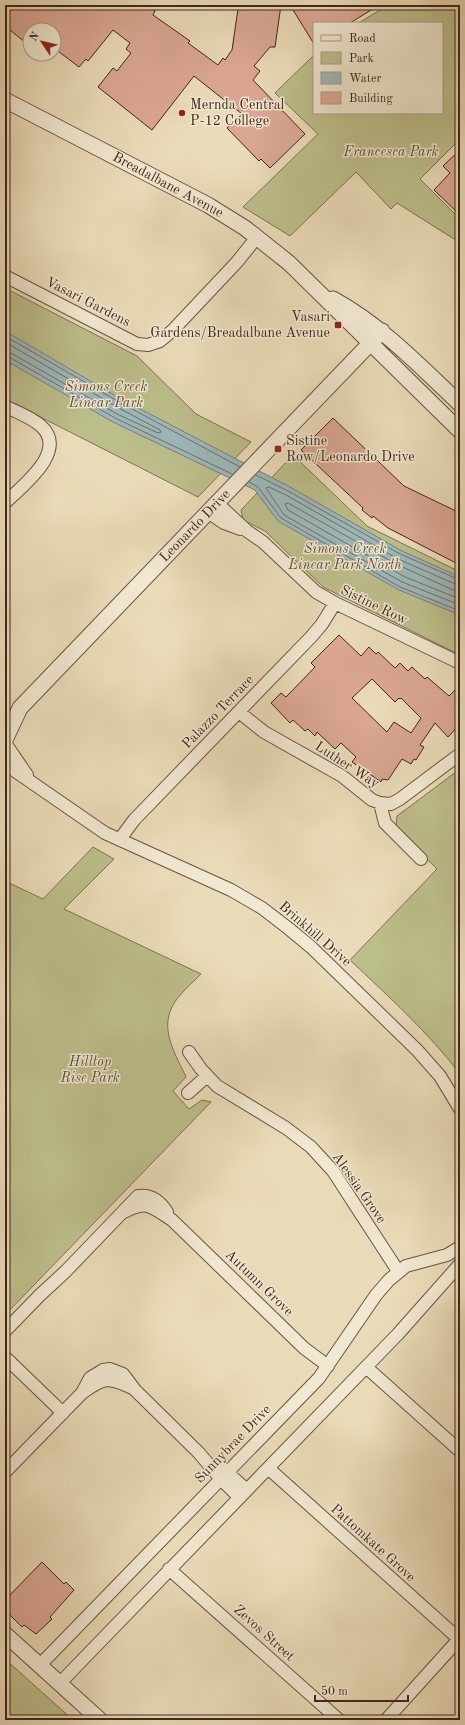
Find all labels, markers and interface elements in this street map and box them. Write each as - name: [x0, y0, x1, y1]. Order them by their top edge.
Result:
- north arrow: [22, 22, 62, 62]
- legend: [313, 22, 443, 114]
- text: N: [28, 30, 42, 44]
- text: Road: [349, 33, 376, 45]
- text: Park: [349, 53, 374, 65]
- text: Water: [349, 73, 382, 85]
- text: Building: [349, 93, 393, 105]
- place label: Mernda Central P-12 College: [190, 98, 285, 128]
- marker: Mernda Central P-12 College: [177, 108, 187, 118]
- park label: Francesca Park: [343, 145, 439, 159]
- street label: Breadalbane Avenue: [110, 150, 226, 220]
- street label: Vasari Gardens: [43, 275, 133, 329]
- place label: Vasari Gardens/Breadalbane Avenue: [150, 310, 330, 340]
- marker: Vasari Gardens/Breadalbane Avenue: [333, 320, 343, 330]
- park label: Simons Creek Linear Park: [65, 380, 147, 410]
- place label: Sistine Row/Leonardo Drive: [286, 434, 415, 464]
- marker: Sistine Row/Leonardo Drive: [273, 444, 283, 454]
- street label: Leonardo Drive: [157, 487, 233, 565]
- park label: Simons Creek Linear Park North: [287, 542, 402, 572]
- street label: Sistine Row: [338, 583, 410, 627]
- street label: Palazzo Terrace: [180, 673, 256, 751]
- street label: Luther Way: [312, 739, 382, 791]
- street label: Brinkhill Drive: [276, 899, 354, 969]
- park label: Hilltop Rise Park: [59, 1055, 120, 1085]
- street label: Alessia Grove: [329, 1150, 389, 1226]
- street label: Autumn Grove: [222, 1247, 296, 1319]
- street label: Sunnybrae Drive: [192, 1402, 274, 1486]
- street label: Pattomkate Grove: [328, 1501, 418, 1585]
- street label: Zevos Street: [231, 1602, 297, 1664]
- scale bar: [315, 1677, 408, 1703]
- text: 50 m: [321, 1685, 348, 1698]

